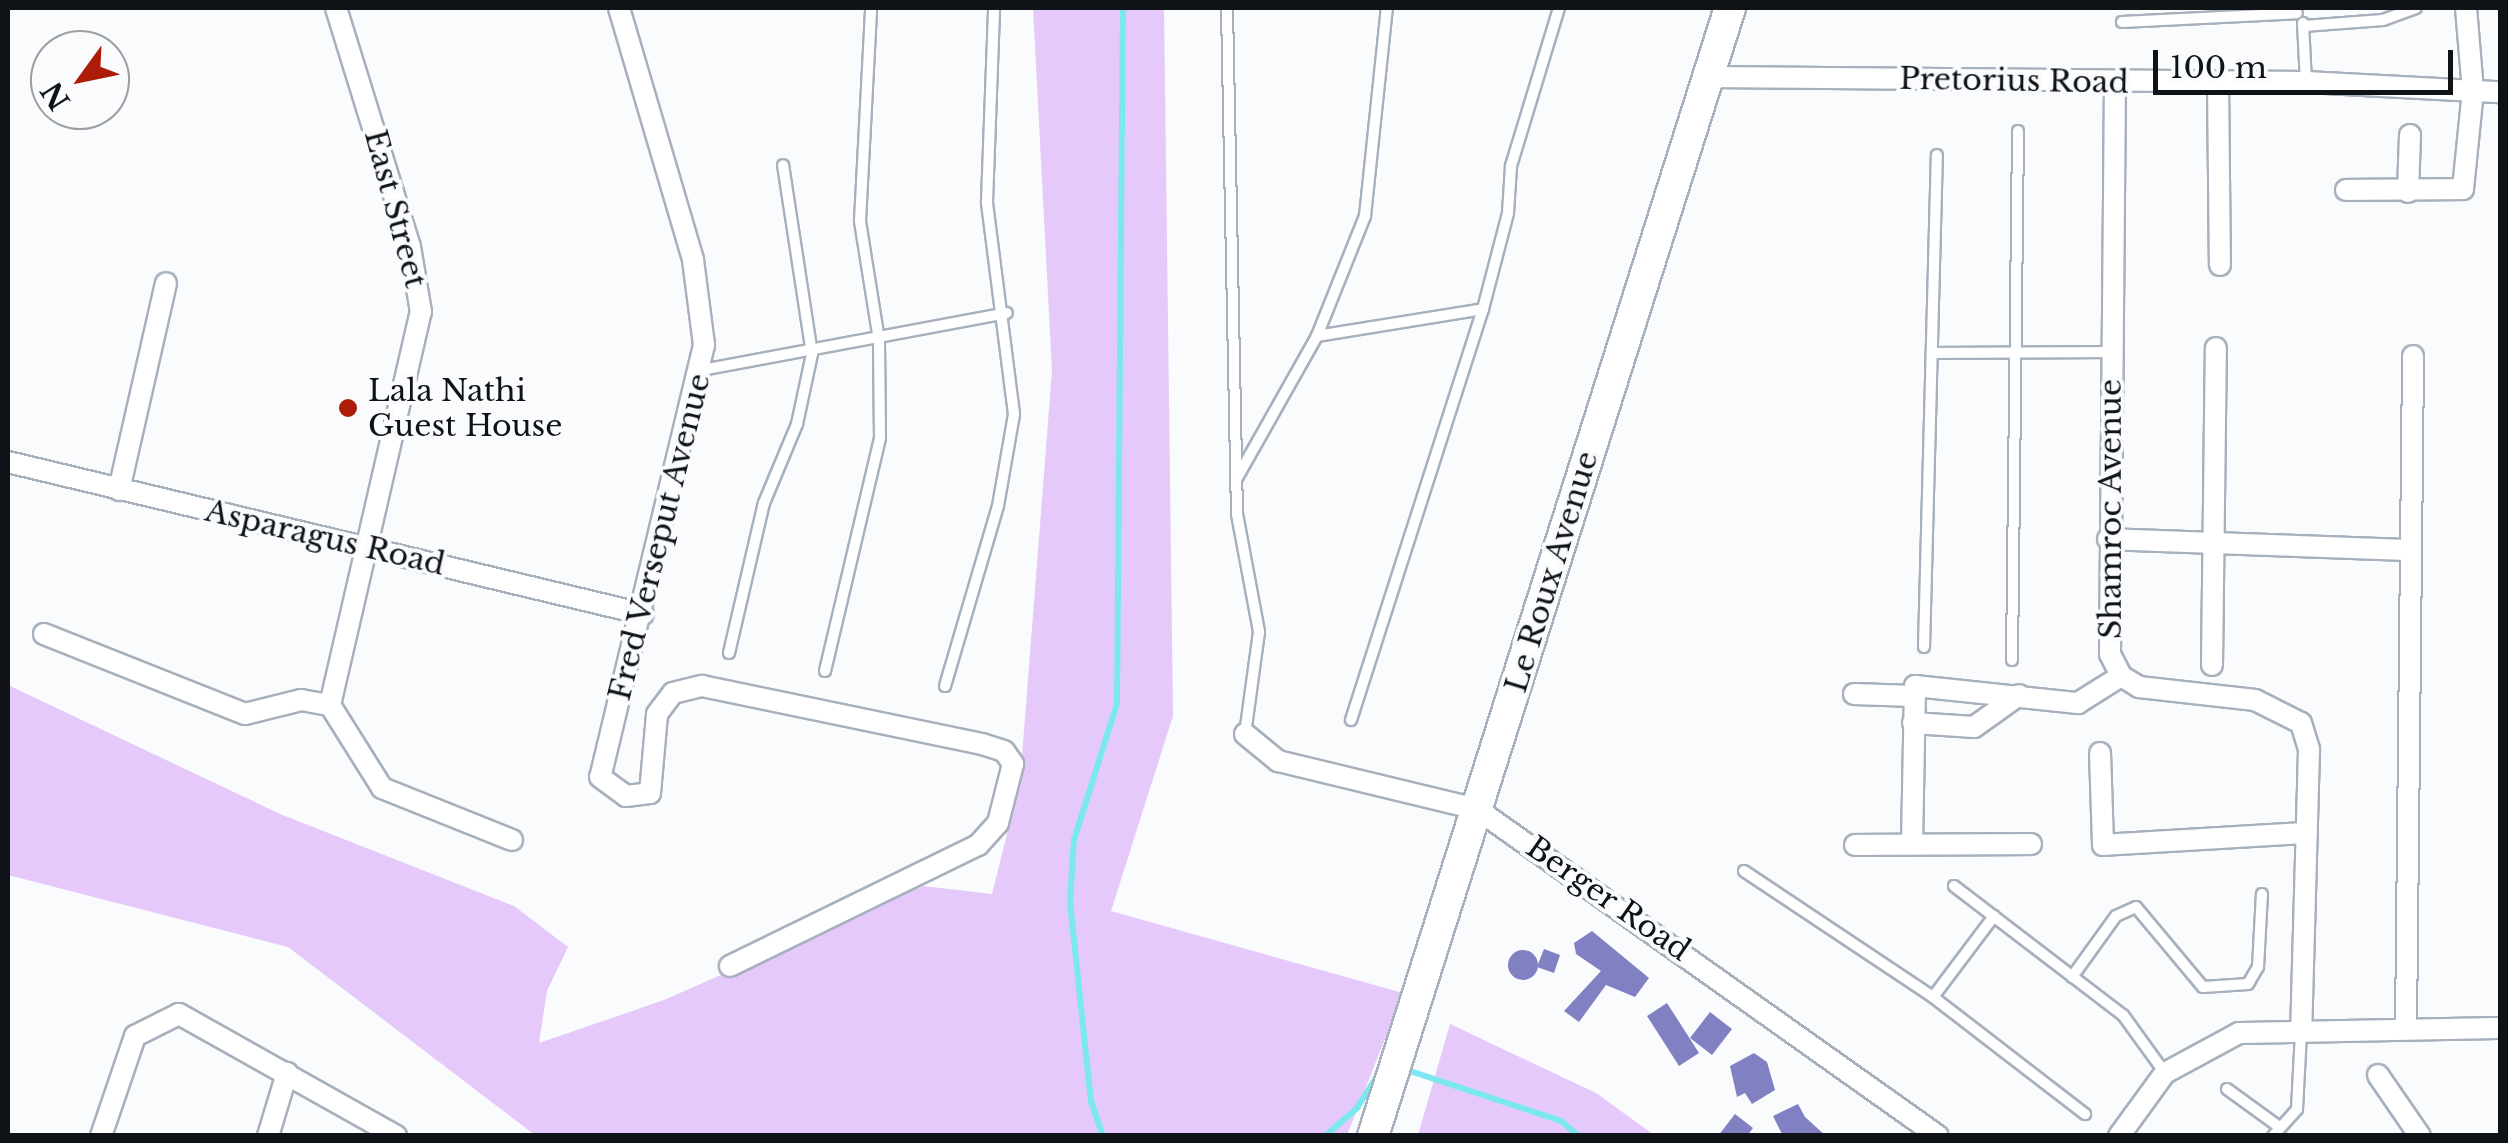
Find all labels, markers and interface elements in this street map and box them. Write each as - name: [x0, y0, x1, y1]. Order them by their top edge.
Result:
- north arrow: [30, 30, 130, 130]
- scale bar: [2158, 30, 2458, 92]
- text: 100 m: [2170, 49, 2267, 86]
- street label: Pretorius Road: [1899, 61, 2129, 101]
- text: N: [34, 75, 78, 116]
- street label: East Street: [357, 126, 433, 292]
- street label: Fred Verseput Avenue: [602, 369, 718, 705]
- place label: Lala Nathi Guest House: [368, 373, 562, 444]
- street label: Shamroc Avenue: [2093, 378, 2129, 640]
- marker: Lala Nathi Guest House: [337, 397, 359, 419]
- street label: Le Roux Avenue: [1498, 446, 1606, 698]
- street label: Asparagus Road: [202, 493, 448, 583]
- street label: Berger Road: [1519, 829, 1697, 969]

